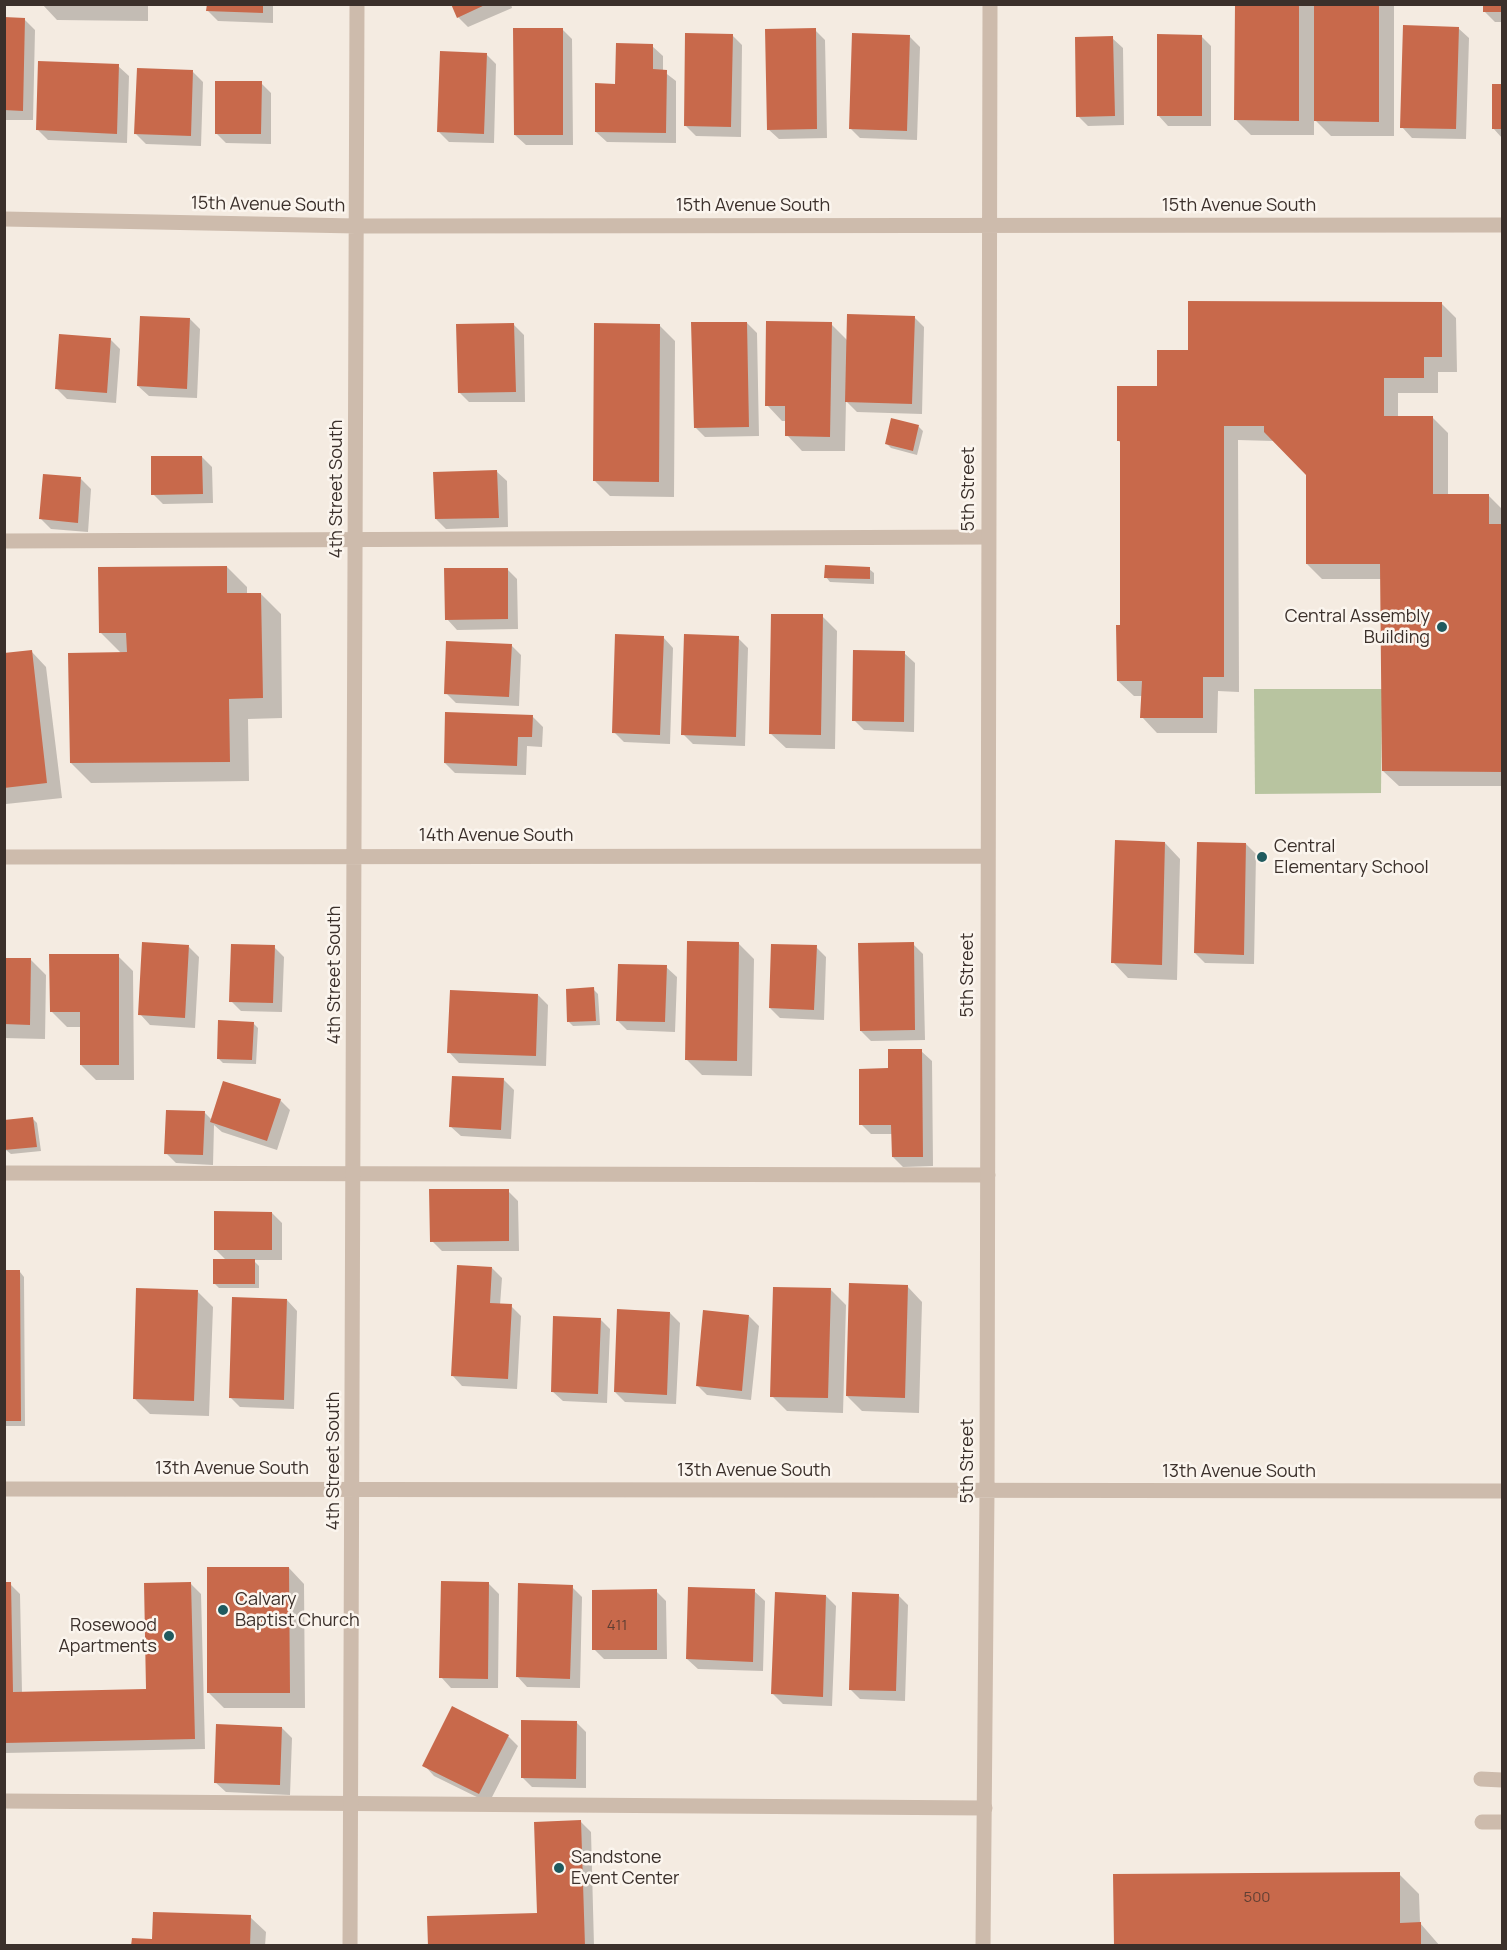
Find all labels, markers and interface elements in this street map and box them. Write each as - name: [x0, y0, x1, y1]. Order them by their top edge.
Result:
- street label: 15th Avenue South: [191, 193, 345, 217]
- street label: 15th Avenue South: [676, 195, 830, 217]
- street label: 15th Avenue South: [1162, 195, 1316, 217]
- street label: 4th Street South: [326, 420, 348, 558]
- street label: 5th Street: [958, 447, 980, 531]
- place label: Central Assembly Building: [1285, 606, 1430, 648]
- marker: Central Assembly Building: [1435, 620, 1449, 634]
- street label: 14th Avenue South: [419, 825, 573, 847]
- place label: Central Elementary School: [1274, 836, 1429, 878]
- marker: Central Elementary School: [1255, 850, 1269, 864]
- street label: 4th Street South: [324, 906, 346, 1044]
- street label: 5th Street: [957, 933, 979, 1017]
- street label: 4th Street South: [323, 1392, 345, 1530]
- street label: 5th Street: [957, 1419, 979, 1503]
- street label: 13th Avenue South: [155, 1458, 309, 1480]
- street label: 13th Avenue South: [677, 1460, 831, 1482]
- street label: 13th Avenue South: [1162, 1461, 1316, 1483]
- place label: Calvary Baptist Church: [235, 1589, 360, 1632]
- marker: Calvary Baptist Church: [216, 1603, 230, 1617]
- place label: Rosewood Apartments: [58, 1615, 157, 1658]
- house number: 411: [607, 1617, 627, 1635]
- marker: Rosewood Apartments: [162, 1629, 176, 1643]
- place label: Sandstone Event Center: [571, 1847, 679, 1890]
- marker: Sandstone Event Center: [552, 1861, 566, 1875]
- house number: 500: [1244, 1889, 1270, 1907]

